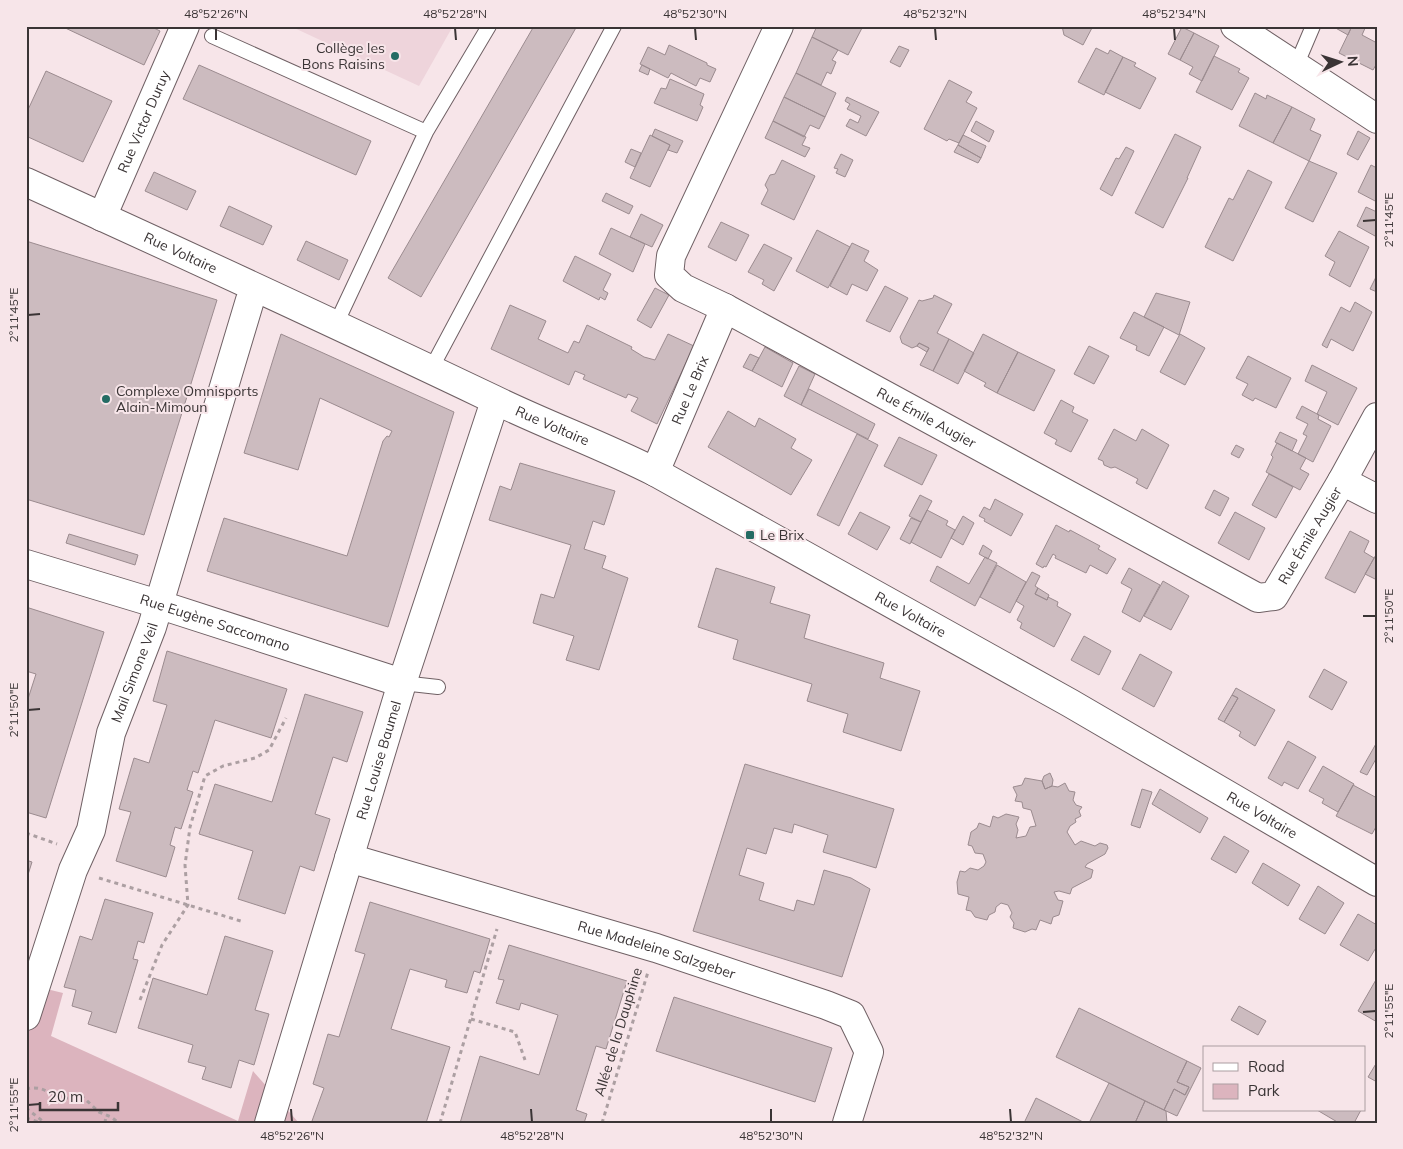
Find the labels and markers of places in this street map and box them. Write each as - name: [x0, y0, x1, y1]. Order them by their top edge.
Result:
- place label: Collège les Bons Raisins: [302, 39, 385, 73]
- marker: Collège les Bons Raisins: [389, 50, 401, 62]
- place label: Complexe Omnisports Alain-Mimoun: [116, 382, 259, 416]
- marker: Complexe Omnisports Alain-Mimoun: [100, 393, 112, 405]
- place label: Le Brix: [760, 526, 805, 544]
- marker: Le Brix: [744, 529, 756, 541]

